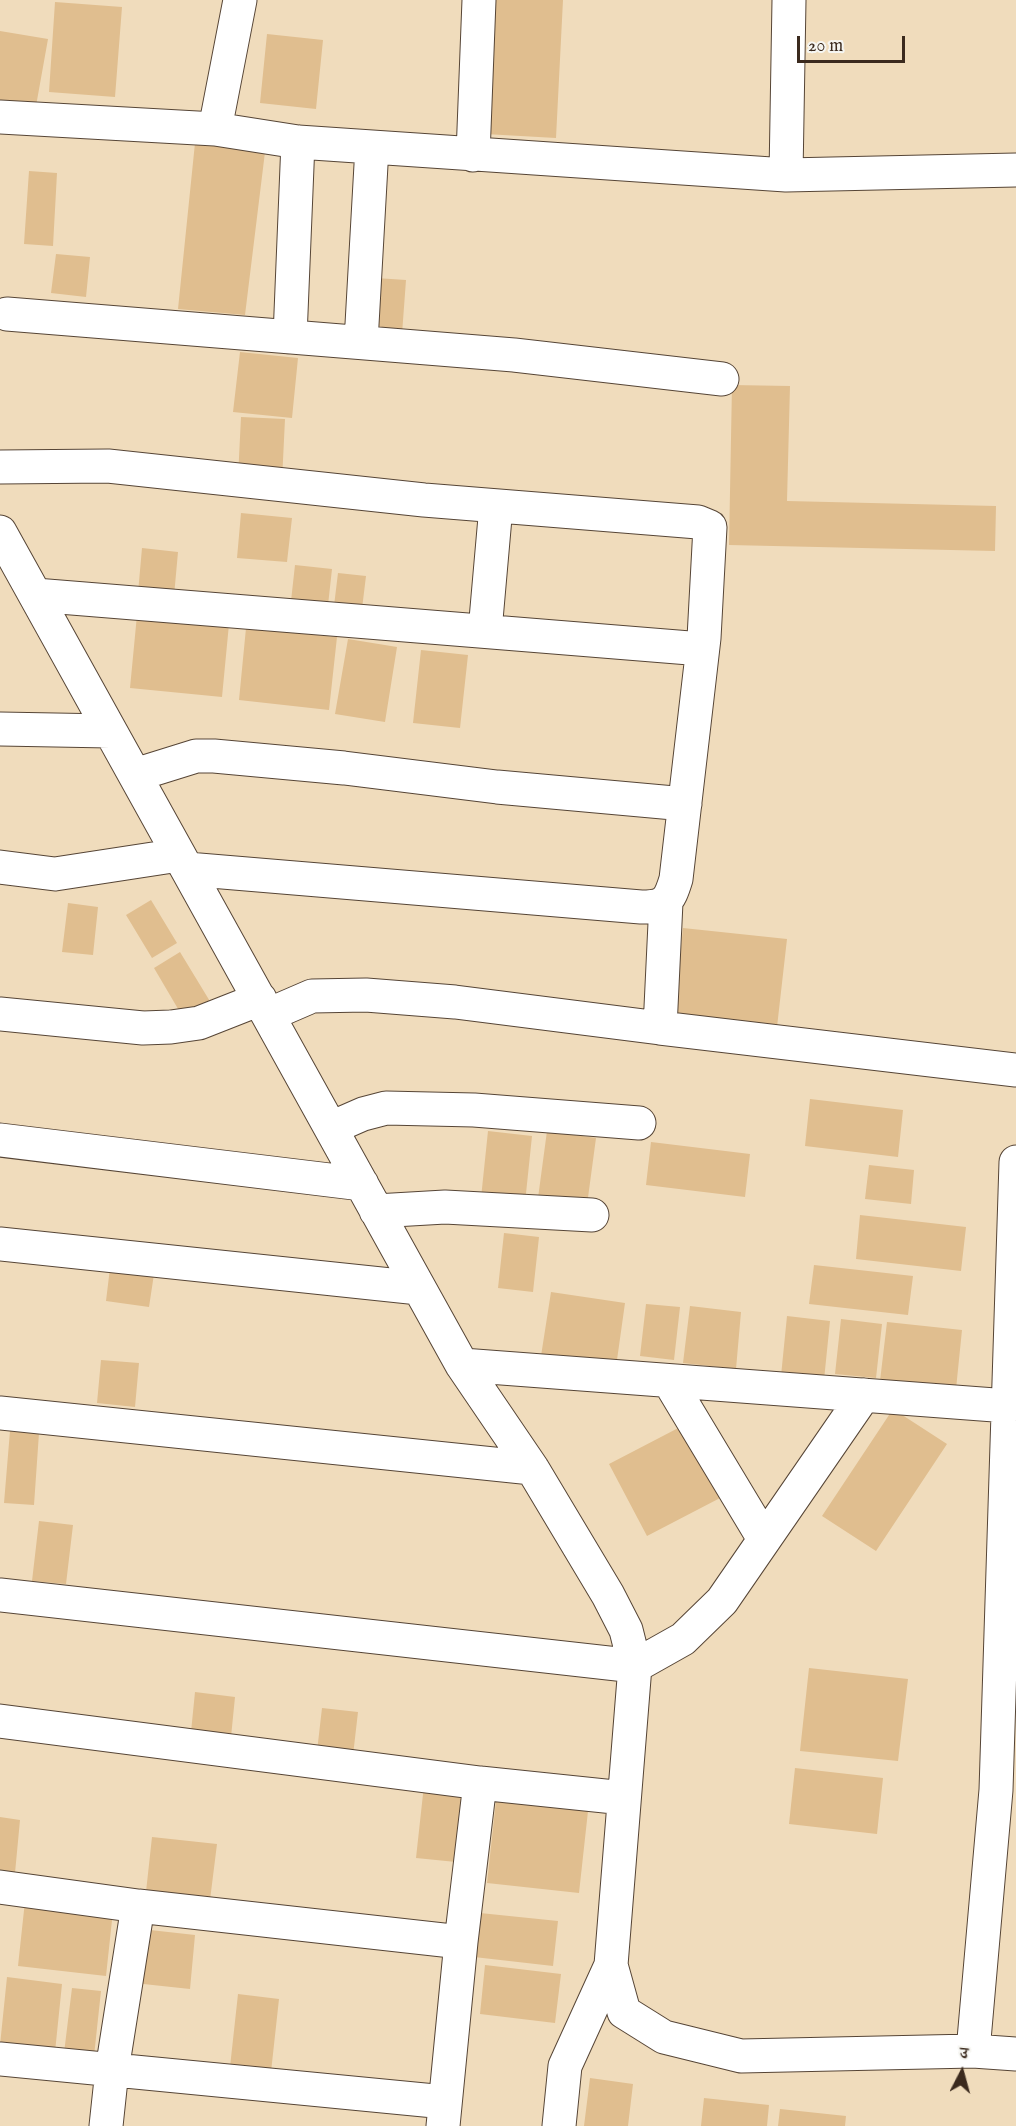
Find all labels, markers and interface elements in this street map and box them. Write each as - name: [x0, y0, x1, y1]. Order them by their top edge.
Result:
- scale bar: [800, 24, 908, 62]
- text: 20 m: [808, 35, 843, 58]
- north arrow: [932, 2042, 992, 2102]
- text: उ: [959, 2044, 969, 2064]

